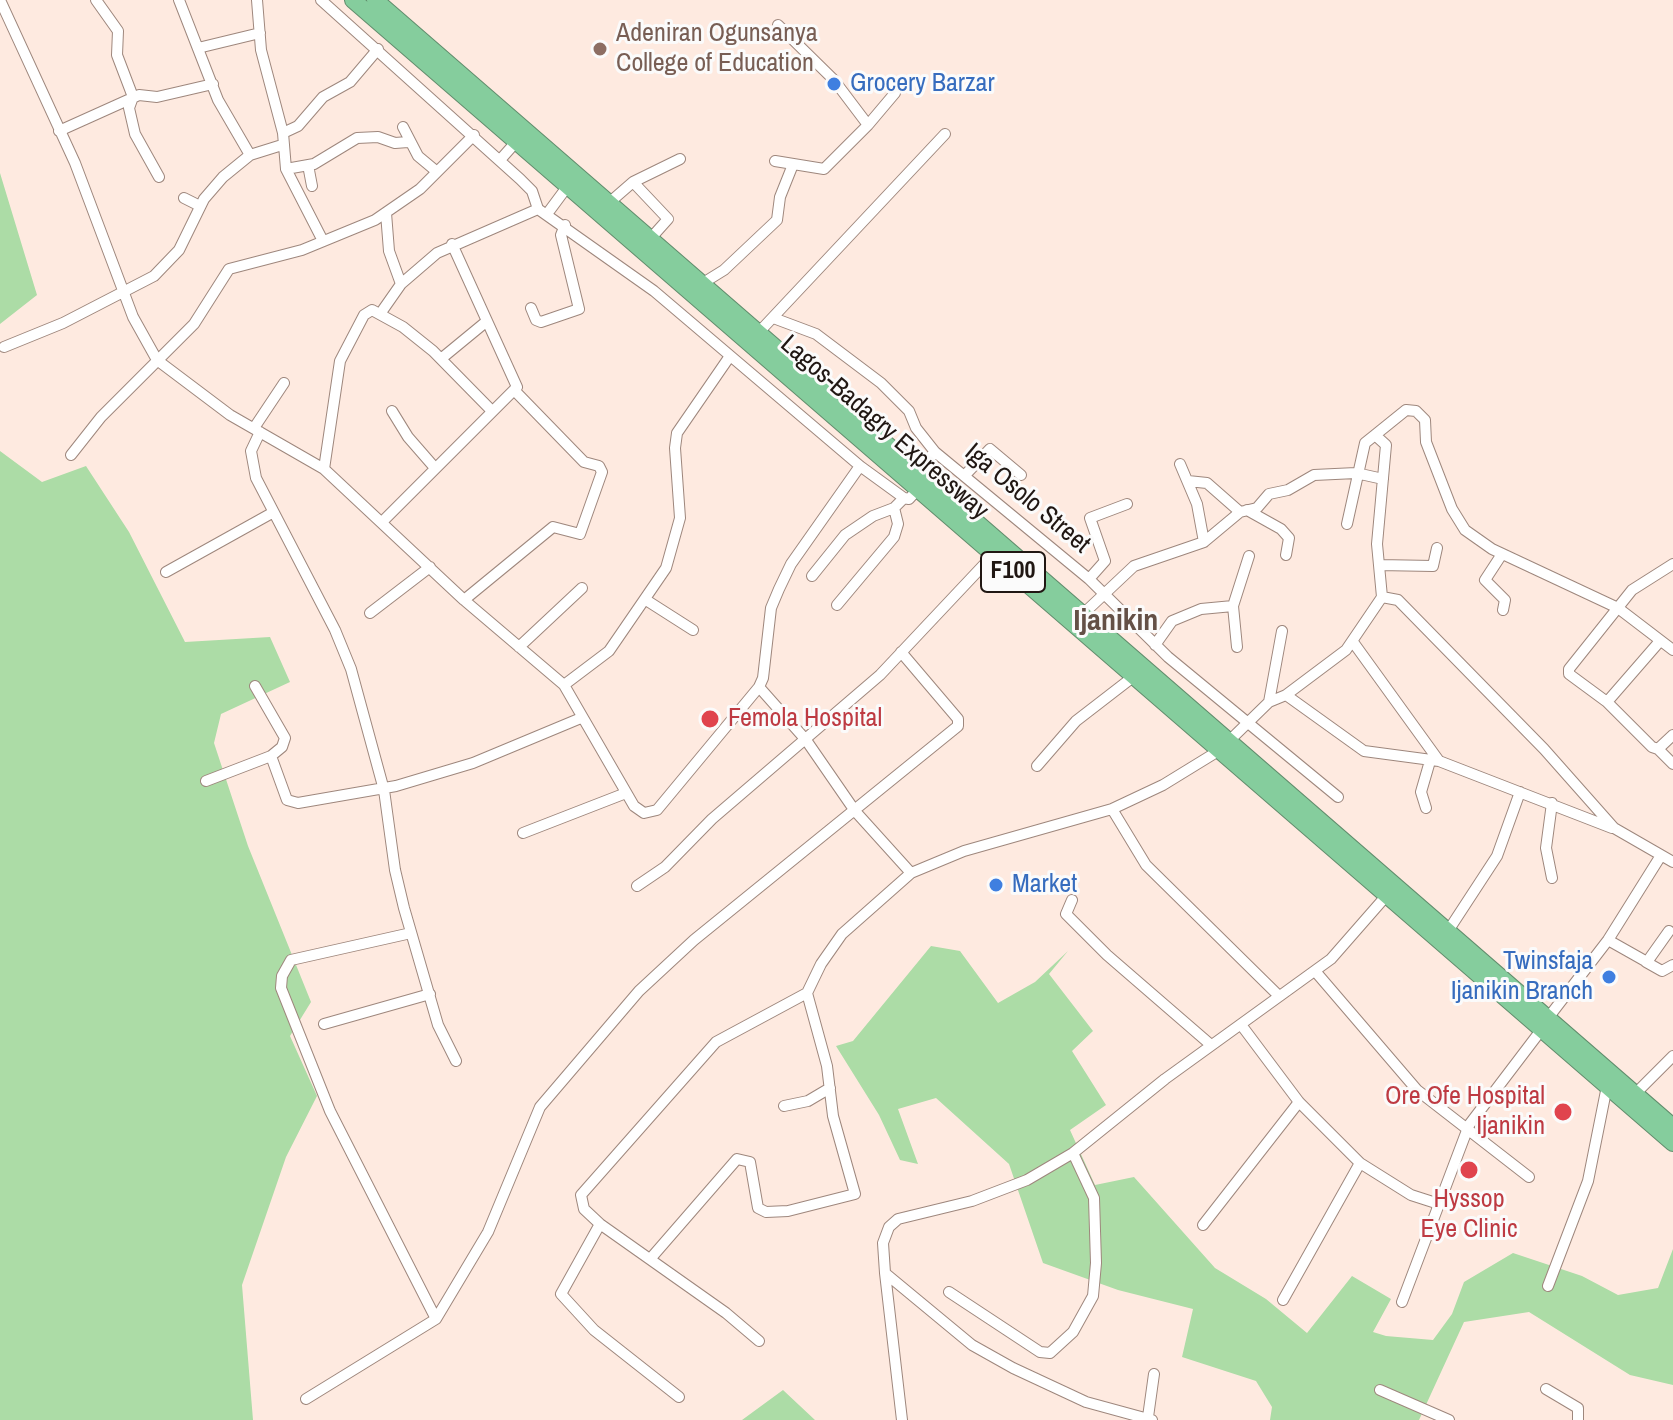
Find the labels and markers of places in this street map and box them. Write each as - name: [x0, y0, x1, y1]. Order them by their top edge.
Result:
- place label: Adeniran Ogunsanya College of Education: [616, 18, 817, 80]
- marker: Adeniran Ogunsanya College of Education: [591, 40, 609, 58]
- place label: Grocery Barzar: [850, 68, 995, 100]
- marker: Grocery Barzar: [825, 75, 843, 93]
- place label: Femola Hospital: [728, 703, 882, 735]
- marker: Femola Hospital: [699, 708, 721, 730]
- place label: Market: [1012, 869, 1077, 901]
- marker: Market: [987, 876, 1005, 894]
- place label: Twinsfaja Ijanikin Branch: [1451, 946, 1593, 1008]
- marker: Twinsfaja Ijanikin Branch: [1600, 968, 1618, 986]
- place label: Ore Ofe Hospital Ijanikin: [1385, 1081, 1545, 1142]
- marker: Ore Ofe Hospital Ijanikin: [1552, 1101, 1574, 1123]
- marker: Hyssop Eye Clinic: [1458, 1159, 1480, 1181]
- place label: Hyssop Eye Clinic: [1420, 1184, 1518, 1246]

